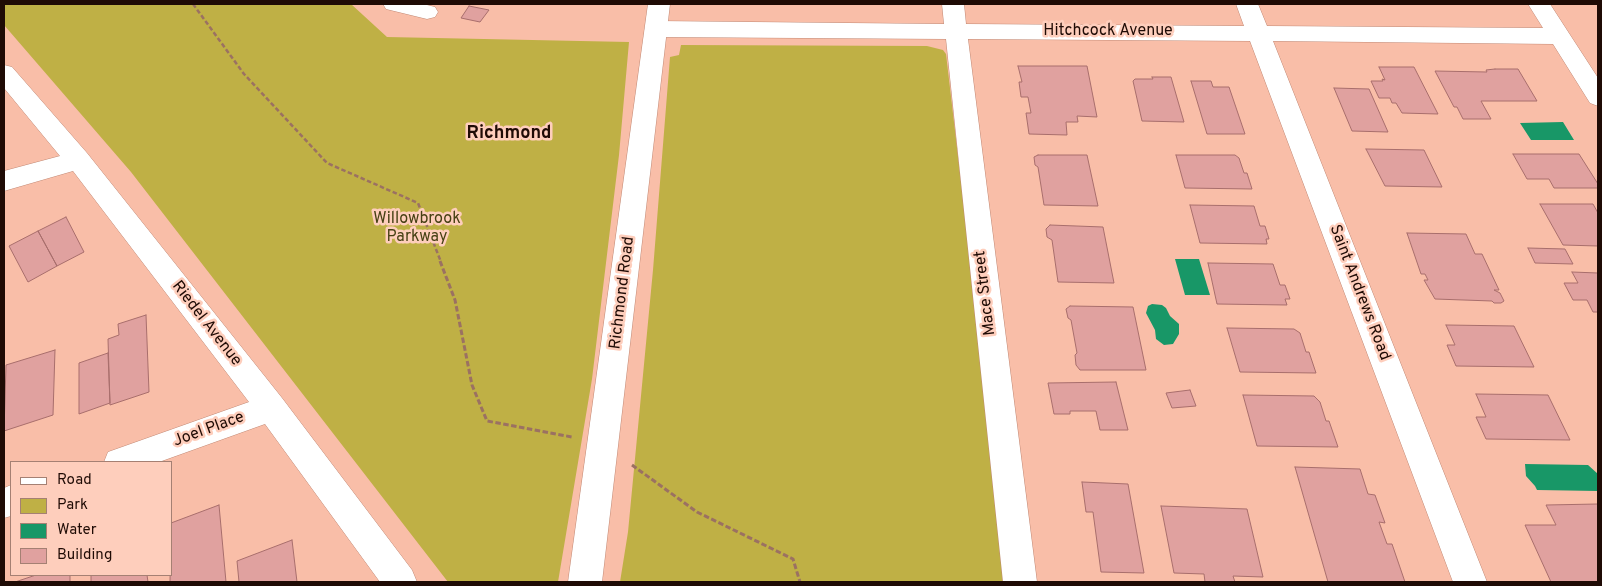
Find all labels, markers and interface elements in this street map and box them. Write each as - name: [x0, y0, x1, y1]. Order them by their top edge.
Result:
- street label: Hitchcock Avenue: [1043, 22, 1173, 42]
- district label: Richmond: [466, 123, 552, 145]
- park label: Willowbrook Parkway: [373, 210, 461, 248]
- street label: Saint Andrews Road: [1324, 222, 1394, 364]
- street label: Richmond Road: [607, 235, 639, 351]
- street label: Mace Street: [971, 249, 1001, 337]
- street label: Riedel Avenue: [167, 278, 245, 370]
- street label: Joel Place: [171, 408, 247, 452]
- legend: [10, 461, 172, 576]
- text: Road: [57, 471, 92, 490]
- text: Park: [57, 496, 88, 515]
- text: Water: [57, 521, 96, 540]
- text: Building: [57, 546, 112, 565]

